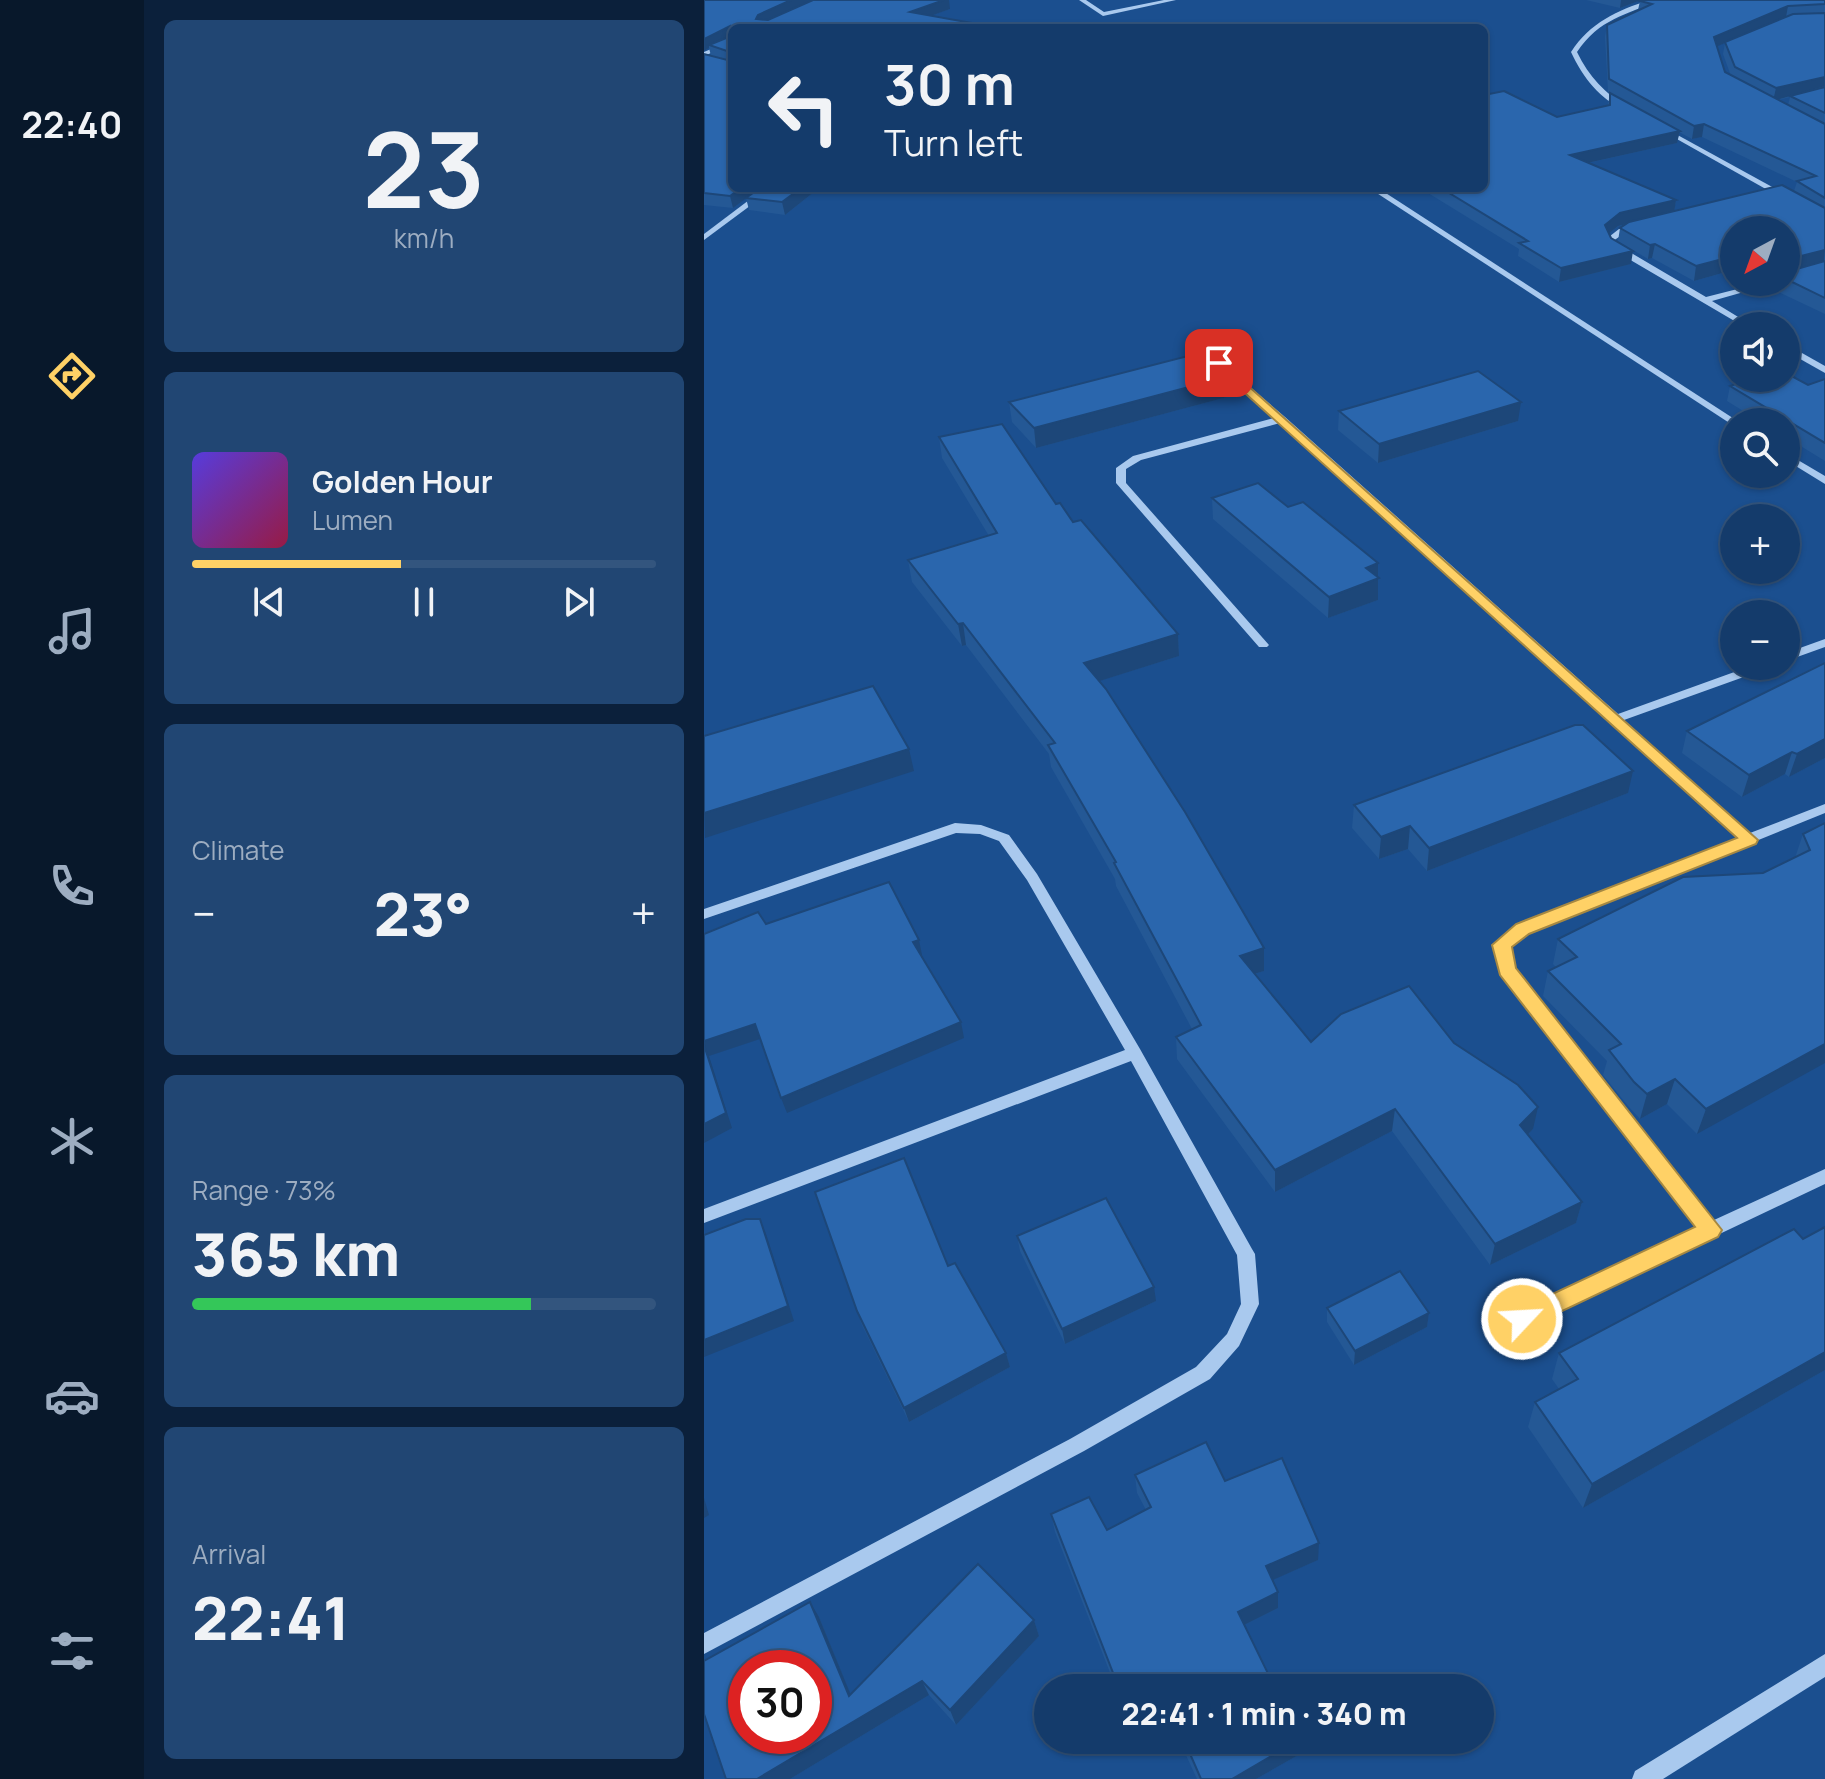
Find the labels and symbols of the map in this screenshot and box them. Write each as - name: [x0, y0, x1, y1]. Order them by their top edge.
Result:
- north arrow: [1720, 216, 1800, 296]
- pin: [1185, 329, 1253, 397]
- position arrow: [1480, 1277, 1564, 1361]
- speed limit sign: 30: [728, 1650, 832, 1754]

